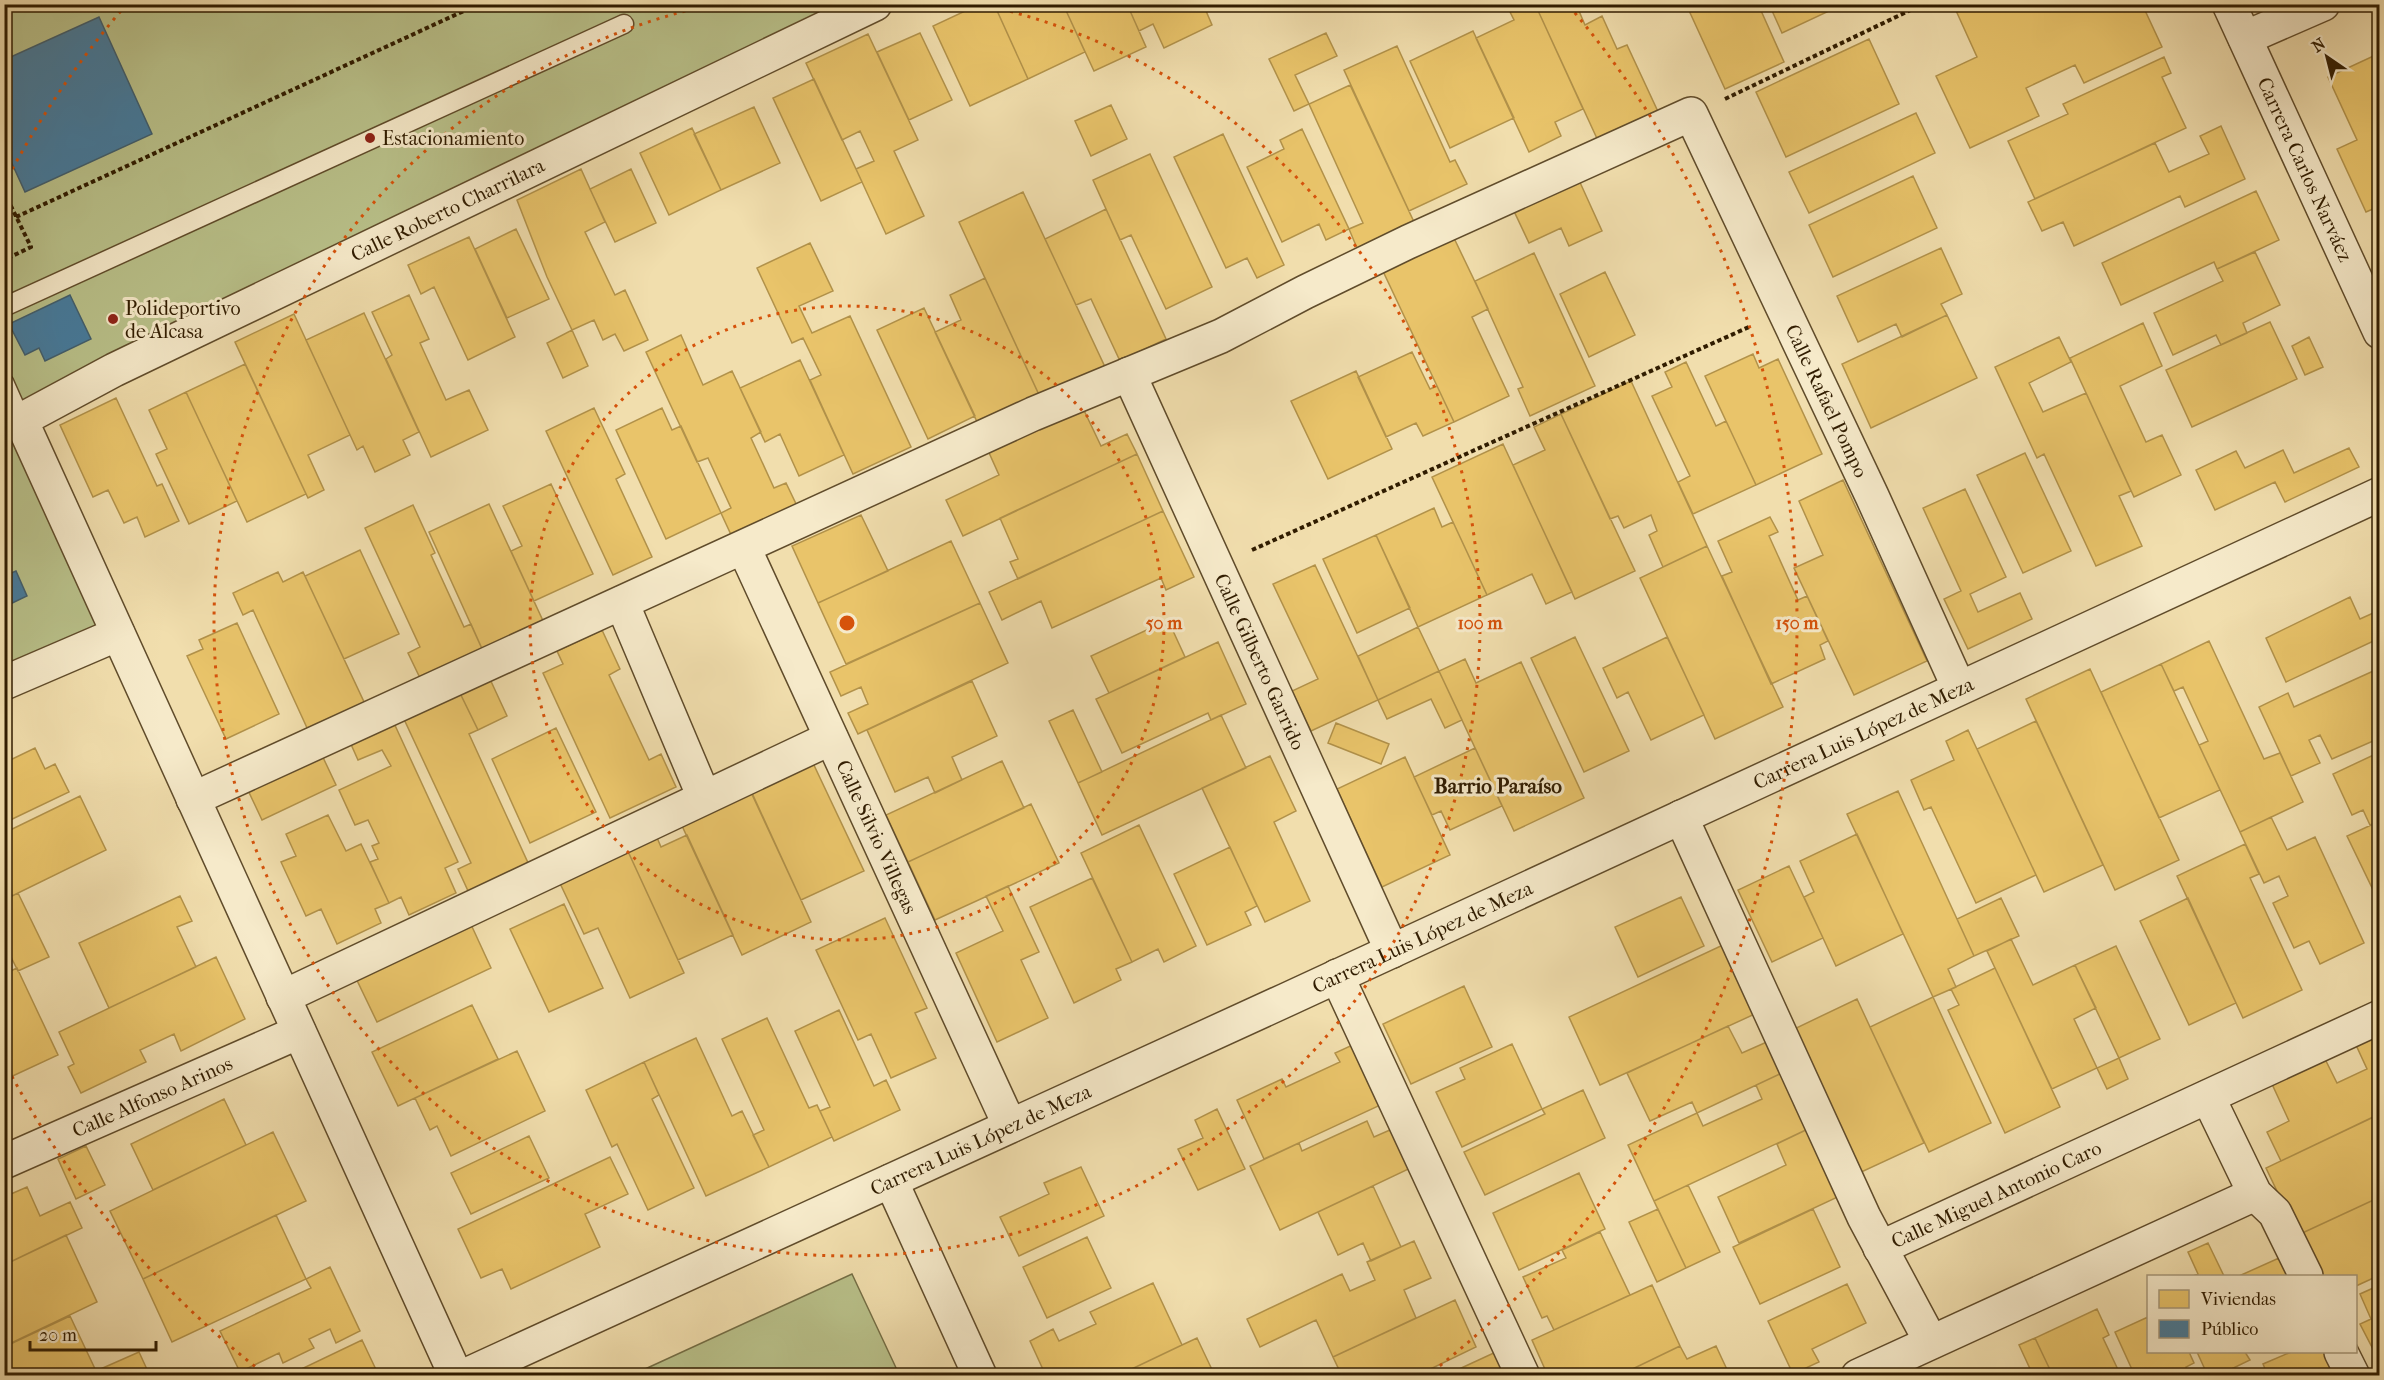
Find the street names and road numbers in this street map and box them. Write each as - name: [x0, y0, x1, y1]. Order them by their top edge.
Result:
- street label: Carrera Carlos Narváez: [2252, 74, 2357, 265]
- street label: Calle Roberto Charrilara: [347, 153, 549, 266]
- street label: Calle Rafael Pompo: [1780, 321, 1873, 481]
- street label: Calle Gilberto Garrido: [1209, 570, 1310, 754]
- street label: Carrera Luis López de Meza: [1750, 672, 1978, 794]
- street label: Calle Silvio Villegas: [831, 757, 922, 918]
- street label: Carrera Luis López de Meza: [1309, 876, 1537, 998]
- street label: Calle Alfonso Arinos: [69, 1052, 236, 1142]
- street label: Carrera Luis López de Meza: [867, 1080, 1095, 1201]
- street label: Calle Miguel Antonio Caro: [1888, 1136, 2105, 1253]

